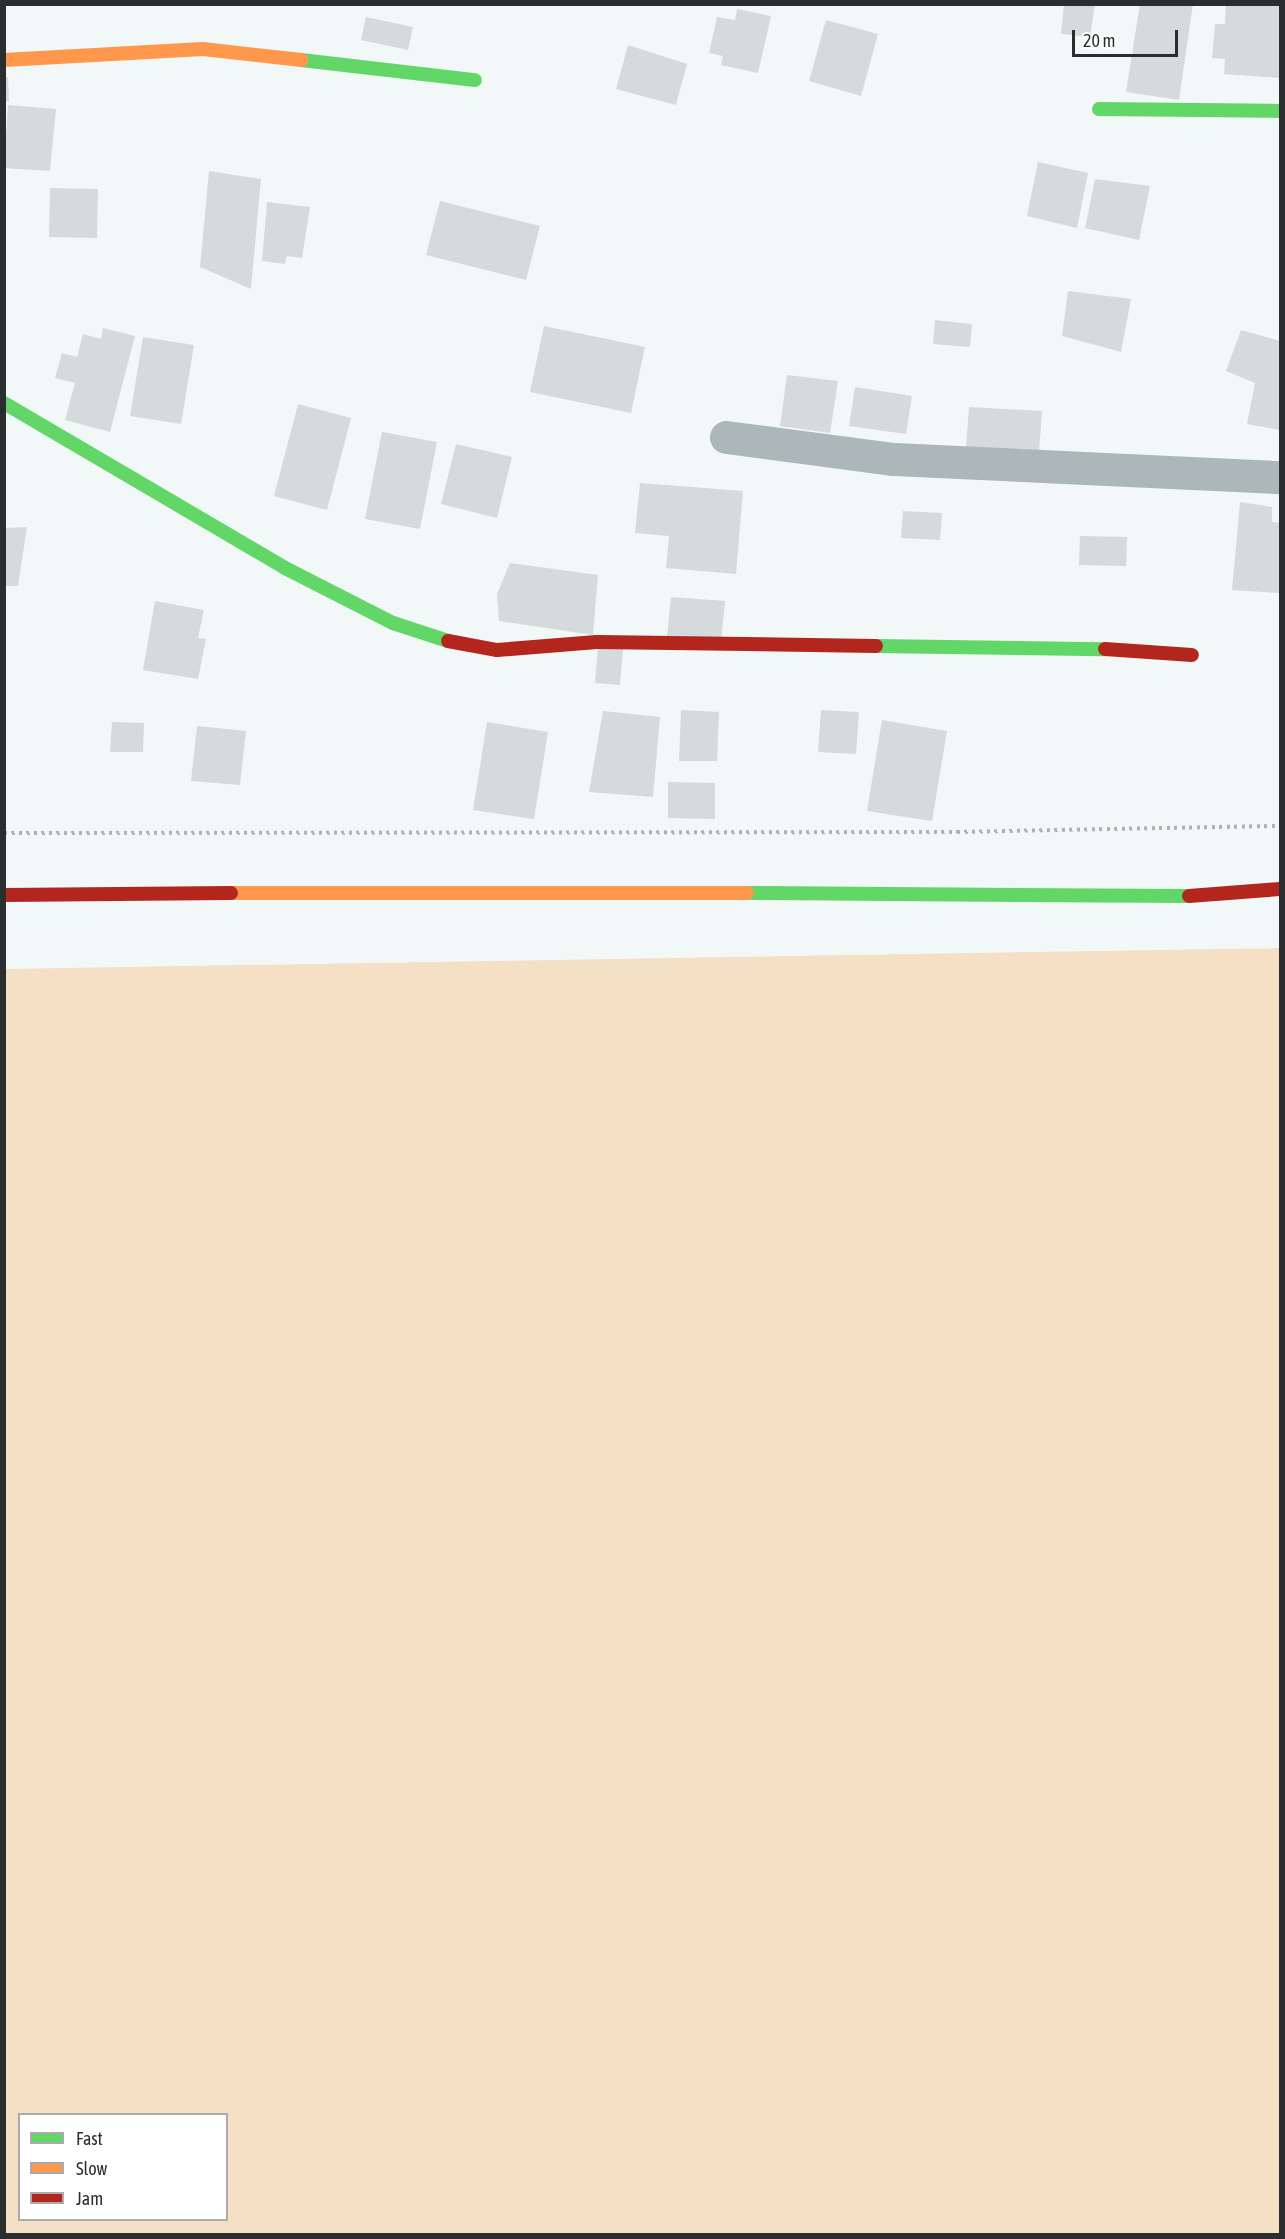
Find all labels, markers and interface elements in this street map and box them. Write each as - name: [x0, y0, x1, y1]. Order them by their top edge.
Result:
- scale bar: [1075, 18, 1182, 56]
- text: 20 m: [1083, 30, 1115, 51]
- legend: [18, 2113, 228, 2221]
- text: Fast: [76, 2128, 103, 2149]
- text: Slow: [76, 2158, 107, 2179]
- text: Jam: [76, 2188, 103, 2209]

